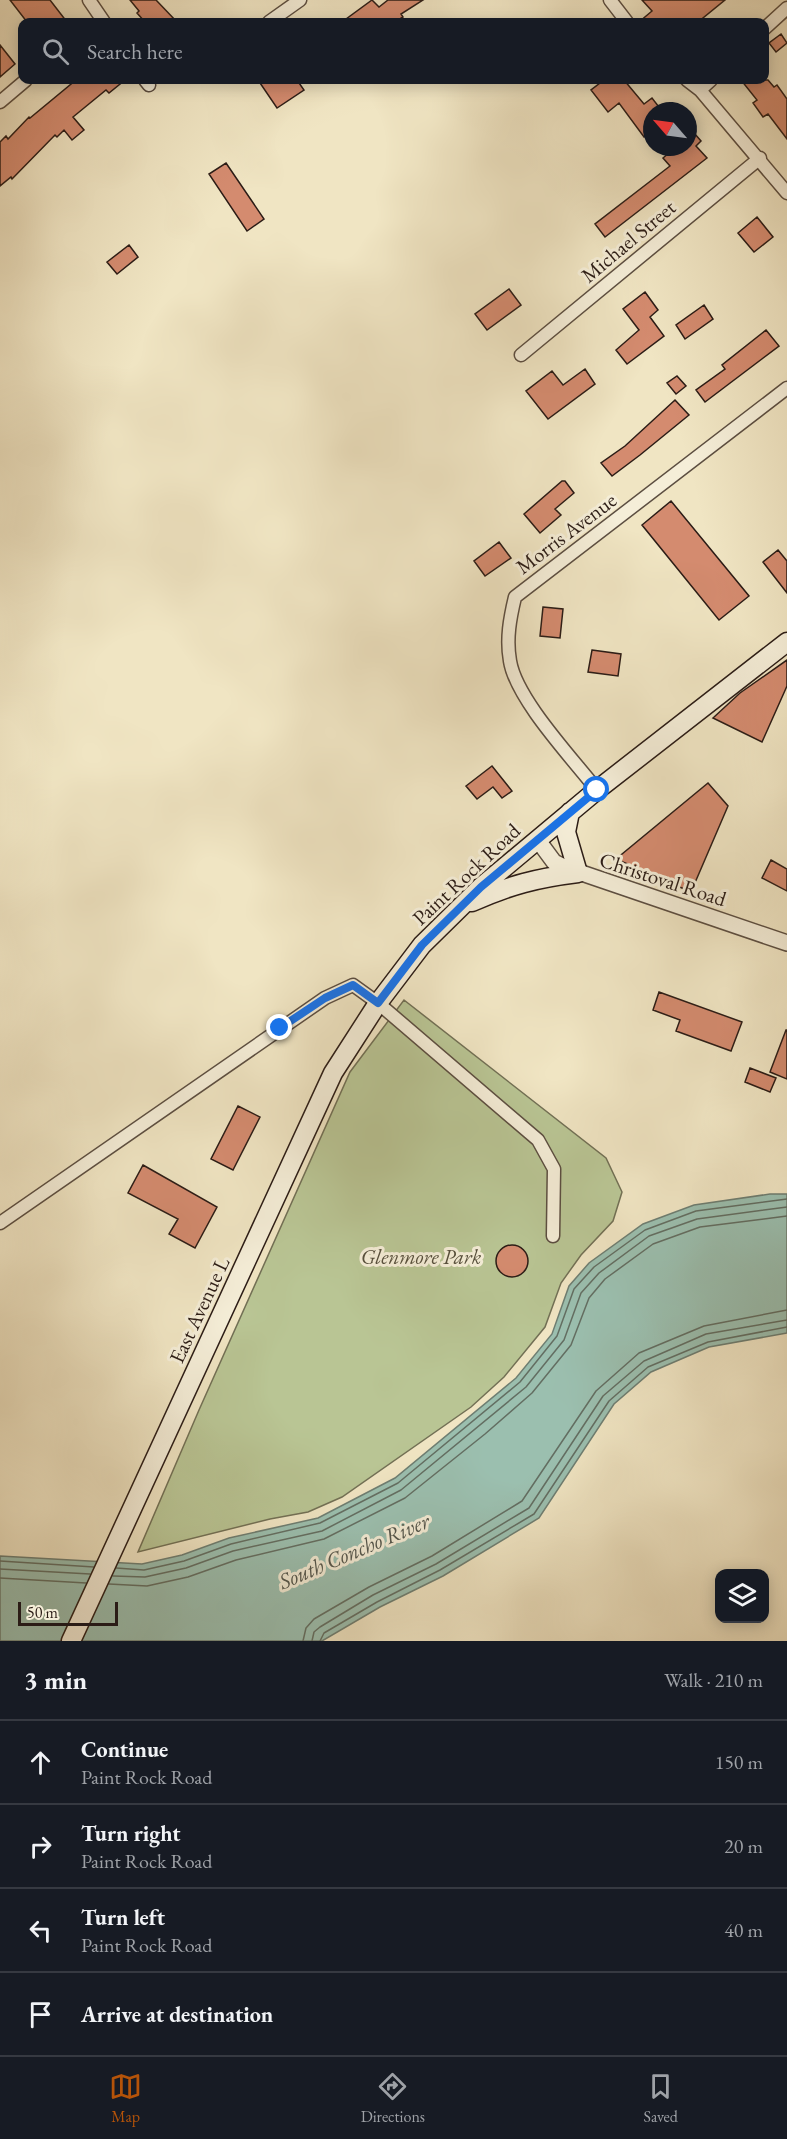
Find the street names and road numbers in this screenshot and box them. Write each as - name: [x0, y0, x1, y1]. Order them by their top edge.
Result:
- street label: Michael Street: [575, 193, 681, 288]
- street label: Morris Avenue: [510, 486, 622, 580]
- street label: Paint Rock Road: [406, 817, 526, 931]
- street label: Christoval Road: [596, 846, 730, 912]
- street label: East Avenue L: [163, 1252, 236, 1367]

